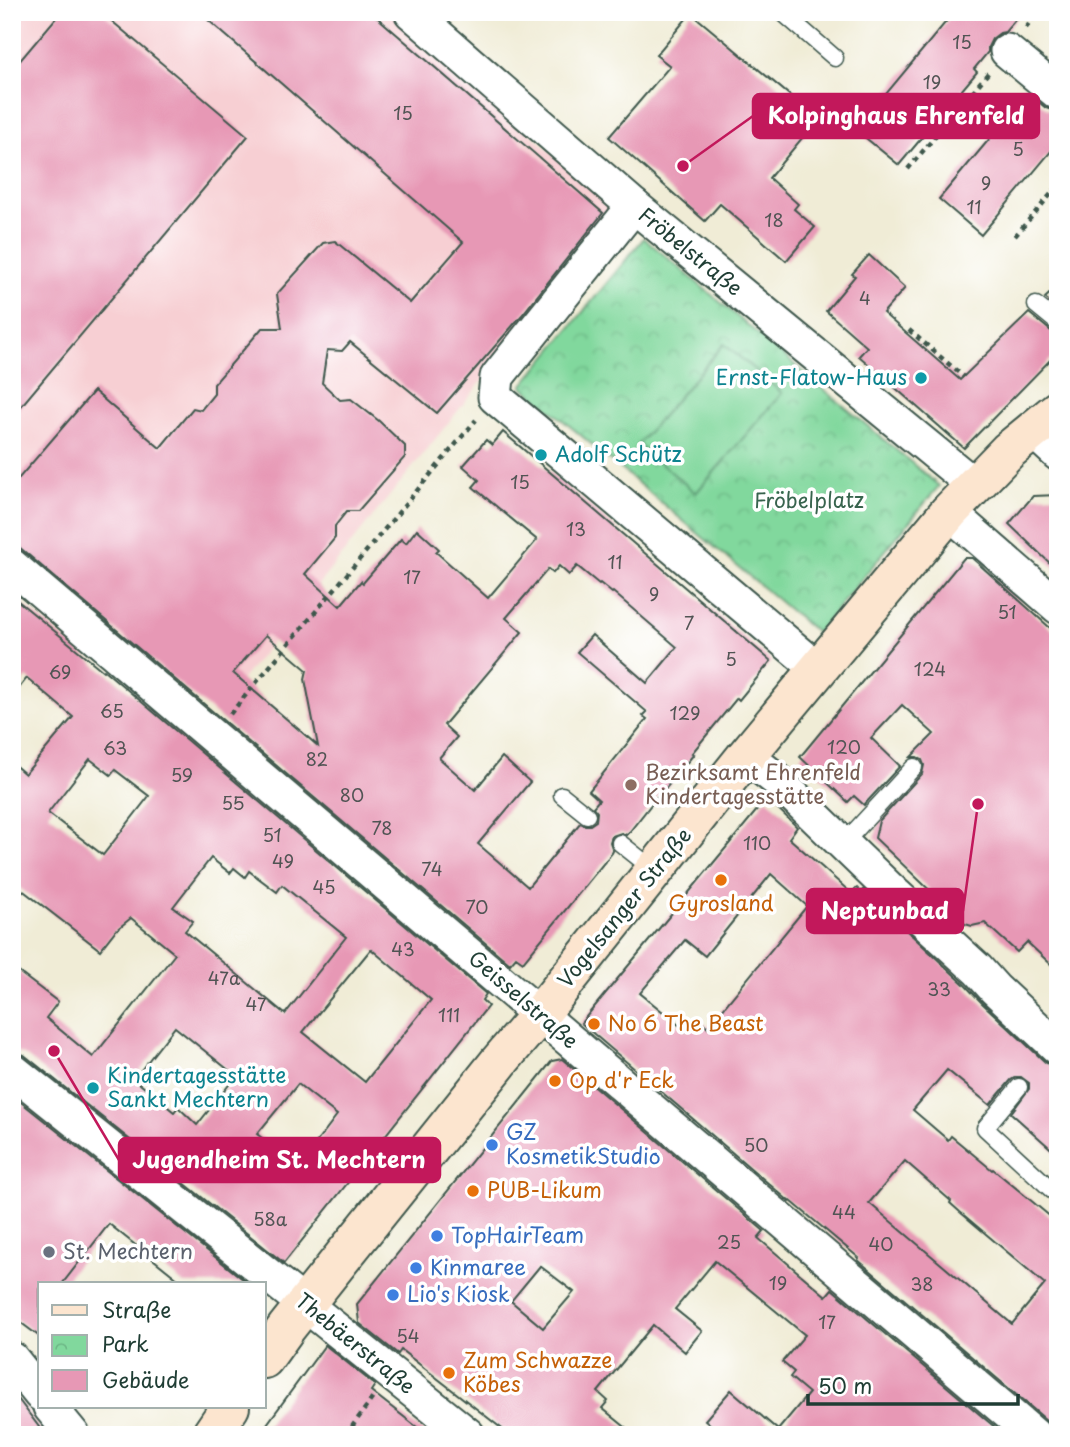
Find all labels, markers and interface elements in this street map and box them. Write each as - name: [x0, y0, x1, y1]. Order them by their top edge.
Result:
- house number: 15: [952, 28, 972, 55]
- house number: 19: [923, 68, 941, 95]
- callout: Kolpinghaus Ehrenfeld: [753, 94, 1039, 138]
- text: Kolpinghaus Ehrenfeld: [768, 97, 1025, 132]
- house number: 15: [393, 99, 413, 126]
- house number: 5: [1012, 135, 1024, 162]
- house number: 9: [981, 169, 991, 196]
- house number: 11: [966, 193, 982, 220]
- street label: Fröbelstraße: [632, 198, 750, 303]
- house number: 18: [764, 206, 784, 233]
- house number: 4: [859, 284, 871, 311]
- place label: Ernst-Flatow-Haus: [716, 360, 907, 392]
- marker: Ernst-Flatow-Haus: [913, 370, 929, 386]
- place label: Adolf Schütz: [555, 437, 682, 469]
- marker: Adolf Schütz: [533, 447, 549, 463]
- house number: 15: [510, 468, 530, 495]
- park label: Fröbelplatz: [754, 483, 864, 515]
- house number: 13: [566, 515, 586, 542]
- house number: 11: [607, 548, 623, 575]
- house number: 17: [403, 563, 421, 590]
- house number: 9: [649, 580, 659, 607]
- house number: 51: [997, 598, 1017, 625]
- house number: 7: [684, 609, 694, 636]
- house number: 5: [725, 645, 737, 672]
- house number: 124: [914, 655, 946, 682]
- house number: 69: [49, 658, 71, 685]
- house number: 65: [100, 697, 124, 724]
- house number: 129: [669, 699, 701, 726]
- house number: 120: [827, 733, 861, 760]
- house number: 63: [103, 734, 127, 761]
- house number: 82: [306, 745, 328, 772]
- place label: Bezirksamt Ehrenfeld Kindertagesstätte: [645, 755, 861, 811]
- house number: 59: [171, 761, 193, 788]
- marker: Bezirksamt Ehrenfeld Kindertagesstätte: [623, 777, 639, 793]
- house number: 80: [340, 781, 364, 808]
- house number: 55: [221, 789, 245, 816]
- house number: 78: [372, 814, 393, 841]
- street label: Vogelsanger Straße: [549, 820, 698, 994]
- house number: 51: [262, 821, 282, 848]
- house number: 110: [743, 829, 771, 856]
- house number: 49: [272, 847, 294, 874]
- house number: 74: [421, 855, 443, 882]
- marker: Gyrosland: [713, 872, 729, 888]
- house number: 45: [313, 873, 336, 900]
- place label: Gyrosland: [668, 886, 774, 918]
- callout: Neptunbad: [807, 889, 963, 933]
- text: Neptunbad: [821, 892, 949, 927]
- house number: 70: [466, 893, 488, 920]
- house number: 43: [391, 935, 415, 962]
- street label: Geisselstraße: [462, 942, 586, 1055]
- house number: 47a: [208, 964, 241, 991]
- house number: 33: [927, 975, 951, 1002]
- house number: 47: [245, 990, 267, 1017]
- house number: 111: [438, 1001, 460, 1028]
- place label: No 6 The Beast: [608, 1006, 764, 1038]
- marker: No 6 The Beast: [586, 1016, 602, 1032]
- place label: Kindertagesstätte Sankt Mechtern: [107, 1058, 286, 1114]
- place label: Op d'r Eck: [569, 1063, 674, 1095]
- marker: Op d'r Eck: [547, 1073, 563, 1089]
- marker: Kindertagesstätte Sankt Mechtern: [85, 1080, 101, 1096]
- place label: GZ KosmetikStudio: [506, 1115, 660, 1171]
- house number: 50: [744, 1131, 768, 1158]
- marker: GZ KosmetikStudio: [484, 1137, 500, 1153]
- callout: Jugendheim St. Mechtern: [119, 1138, 440, 1182]
- text: Jugendheim St. Mechtern: [132, 1141, 426, 1176]
- place label: PUB-Likum: [487, 1173, 602, 1205]
- marker: PUB-Likum: [465, 1183, 481, 1199]
- house number: 44: [832, 1198, 856, 1225]
- house number: 58a: [253, 1205, 288, 1232]
- place label: TopHairTeam: [451, 1218, 584, 1250]
- marker: TopHairTeam: [429, 1228, 445, 1244]
- house number: 25: [717, 1228, 741, 1255]
- house number: 40: [868, 1230, 894, 1257]
- place label: St. Mechtern: [63, 1234, 193, 1266]
- marker: St. Mechtern: [41, 1244, 57, 1260]
- place label: Kinmaree: [430, 1250, 526, 1282]
- marker: Kinmaree: [408, 1260, 424, 1276]
- house number: 19: [769, 1269, 787, 1296]
- house number: 38: [910, 1270, 934, 1297]
- place label: Lio's Kiosk: [407, 1277, 510, 1309]
- legend: [38, 1282, 266, 1408]
- street label: Thebäerstraße: [290, 1284, 423, 1401]
- marker: Lio's Kiosk: [385, 1287, 401, 1303]
- text: Straße: [102, 1293, 171, 1325]
- house number: 17: [818, 1308, 836, 1335]
- house number: 54: [396, 1322, 420, 1349]
- text: Park: [102, 1327, 149, 1359]
- place label: Zum Schwazze Köbes: [463, 1343, 612, 1399]
- text: Gebäude: [102, 1363, 189, 1395]
- scale bar: [808, 1363, 1018, 1407]
- marker: Zum Schwazze Köbes: [441, 1365, 457, 1381]
- text: 50 m: [818, 1369, 872, 1401]

